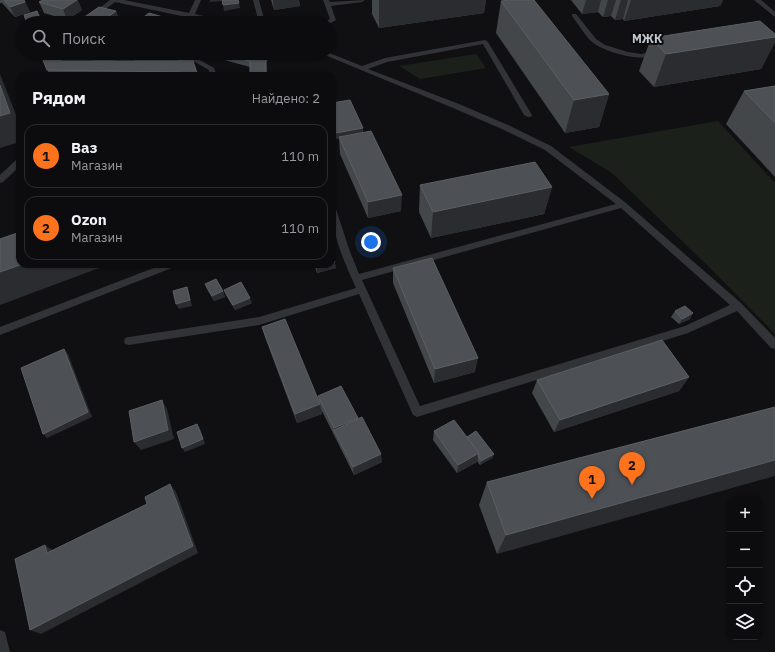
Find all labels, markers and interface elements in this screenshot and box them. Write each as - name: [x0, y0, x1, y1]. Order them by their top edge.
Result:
- search box: [16, 16, 336, 60]
- icon: search: [30, 27, 52, 49]
- text: Поиск: [62, 29, 105, 48]
- district label: МЖК: [632, 31, 662, 46]
- text: Рядом: [32, 87, 86, 109]
- text: Найдено: 2: [252, 90, 320, 107]
- text: Ваз: [71, 138, 98, 157]
- text: 1: [42, 148, 50, 165]
- text: 110 m: [281, 148, 319, 165]
- text: Магазин: [71, 157, 123, 174]
- text: Ozon: [71, 210, 107, 229]
- text: 2: [42, 220, 50, 237]
- text: 110 m: [281, 220, 319, 237]
- text: Магазин: [71, 229, 123, 246]
- your location: [361, 232, 381, 252]
- pin: 2: [619, 452, 645, 485]
- pin: 1: [579, 466, 605, 499]
- map controls: [727, 496, 763, 640]
- button: +: [727, 496, 763, 532]
- button: −: [727, 532, 763, 568]
- button: locate: [727, 568, 763, 604]
- button: layers: [727, 604, 763, 640]

